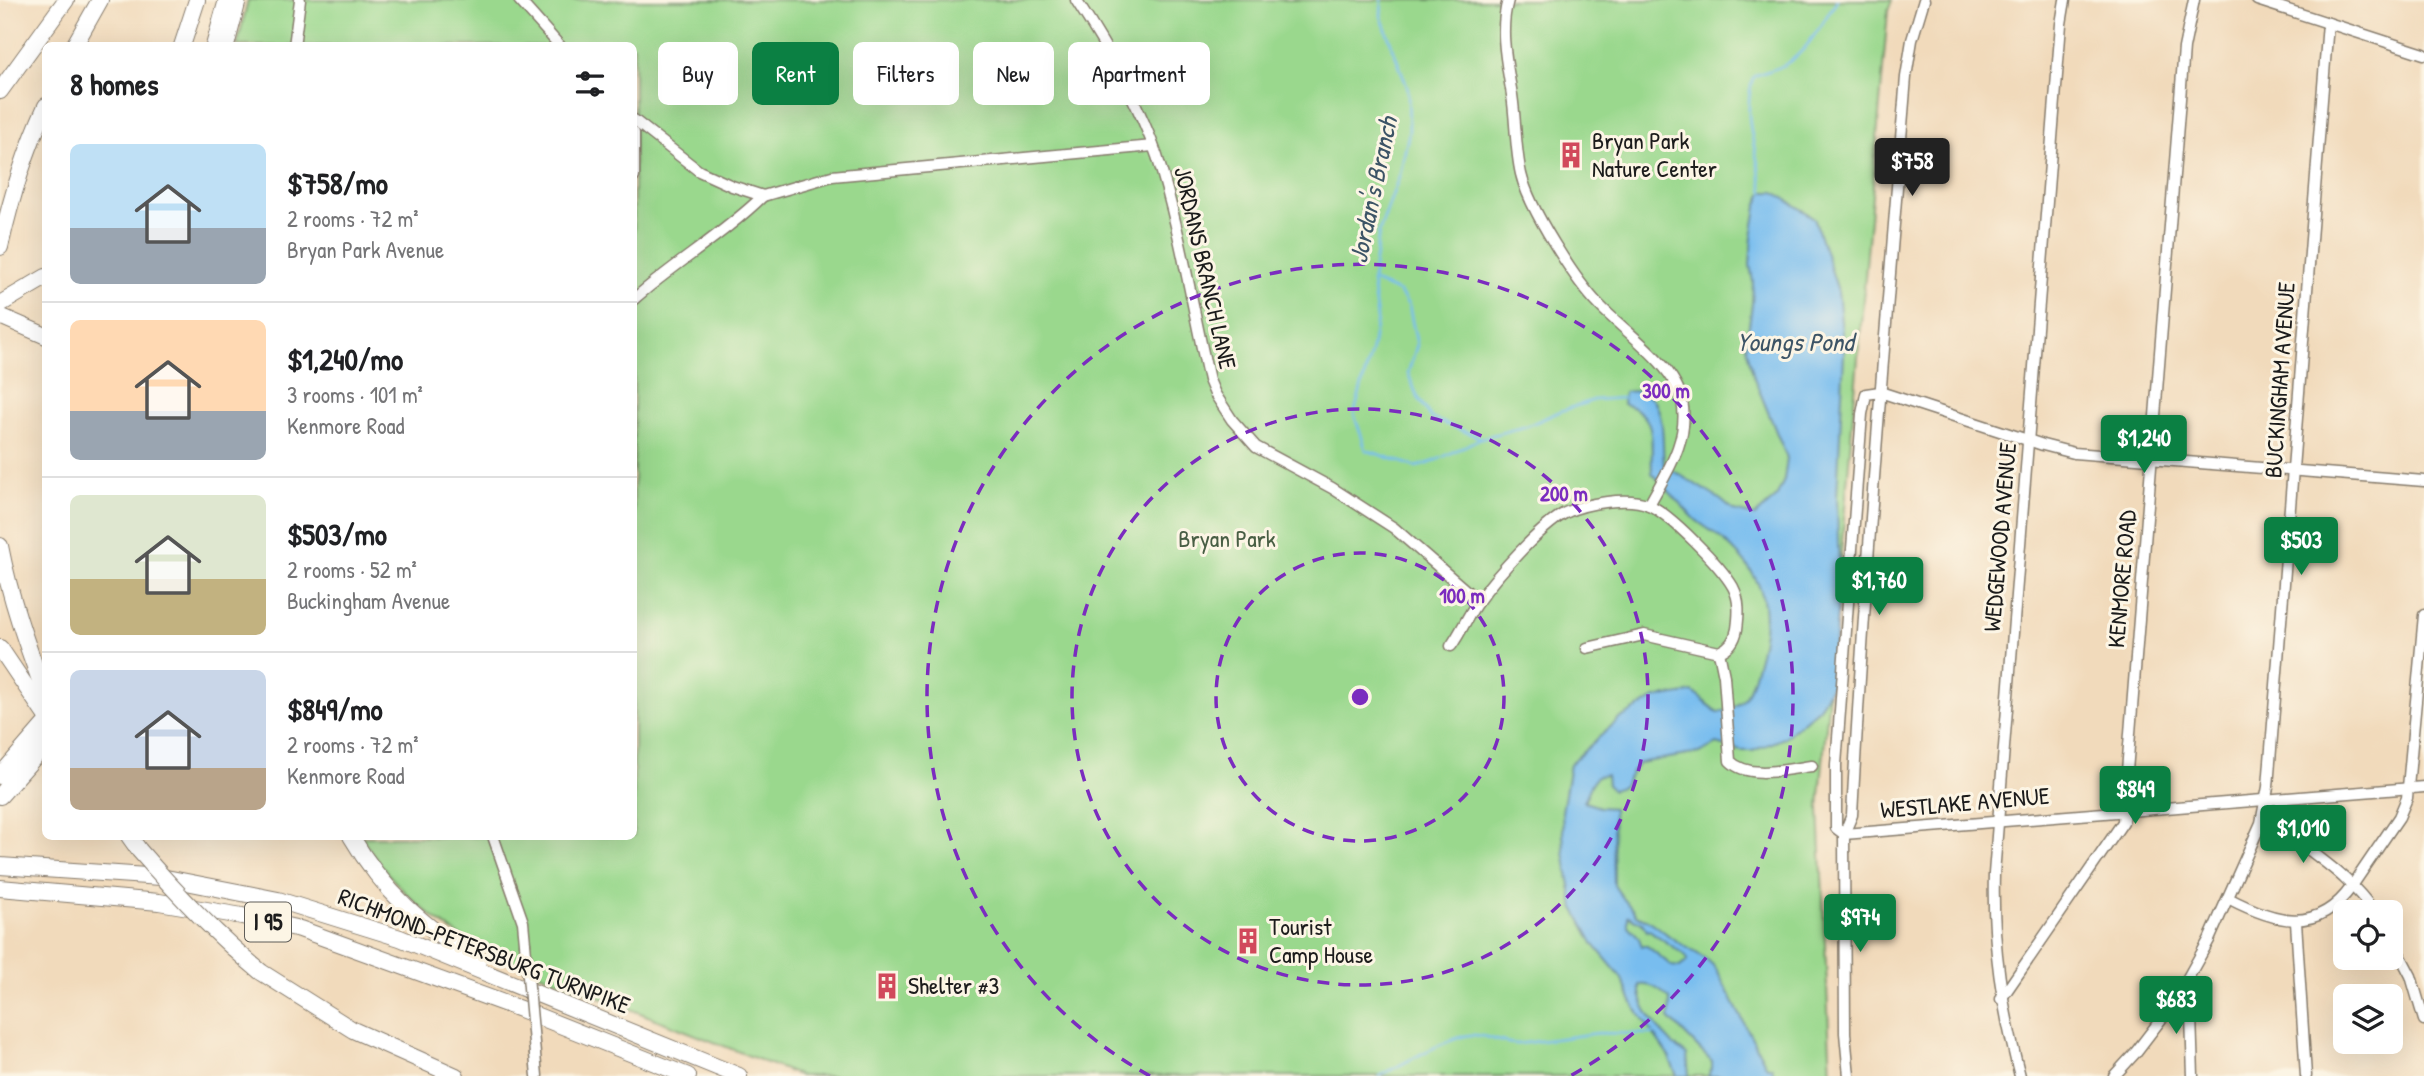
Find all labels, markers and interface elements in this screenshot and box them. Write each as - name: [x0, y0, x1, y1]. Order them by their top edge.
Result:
- chip: Buy: [658, 42, 738, 105]
- chip: Rent: [752, 42, 839, 105]
- chip: Filters: [853, 42, 959, 105]
- chip: New: [973, 42, 1054, 105]
- chip: Apartment: [1068, 42, 1210, 105]
- text: 8 homes: [70, 64, 158, 104]
- icon: filters: [571, 65, 609, 103]
- water label: Jordan's Branch: [1340, 112, 1406, 266]
- place label: Bryan Park Nature Center: [1592, 124, 1717, 184]
- pin: $758: [1871, 138, 1953, 198]
- building icon: Bryan Park Nature Center: [1556, 140, 1586, 170]
- text: $758: [1891, 145, 1933, 176]
- text: $758/mo: [287, 163, 388, 203]
- street label: JORDANS BRANCH LANE: [1167, 163, 1245, 373]
- icon: home: [126, 172, 210, 256]
- text: 2 rooms · 72 m²: [287, 203, 419, 234]
- text: Bryan Park Avenue: [287, 234, 444, 265]
- street label: BUCKINGHAM AVENUE: [2256, 281, 2302, 479]
- water label: Youngs Pond: [1737, 324, 1857, 360]
- text: $1,240/mo: [287, 339, 403, 379]
- icon: home: [126, 348, 210, 432]
- text: 300 m: [1642, 376, 1690, 405]
- text: 3 rooms · 101 m²: [287, 379, 423, 410]
- text: Kenmore Road: [287, 410, 404, 441]
- pin: $1,240: [2087, 416, 2201, 475]
- text: $1,240: [2117, 422, 2171, 453]
- street label: WEDGEWOOD AVENUE: [1975, 441, 2023, 633]
- text: 200 m: [1540, 479, 1588, 508]
- street label: KENMORE ROAD: [2099, 508, 2143, 649]
- text: $503/mo: [287, 514, 387, 554]
- pin: $503: [2260, 518, 2342, 577]
- park label: Bryan Park: [1178, 522, 1276, 554]
- icon: home: [126, 523, 210, 607]
- text: $503: [2280, 524, 2322, 555]
- text: 2 rooms · 52 m²: [287, 554, 417, 585]
- pin: $1,760: [1822, 558, 1936, 617]
- text: $1,760: [1851, 564, 1907, 595]
- text: 100 m: [1439, 581, 1485, 610]
- text: Buckingham Avenue: [287, 585, 450, 616]
- centre of rings: [1348, 685, 1372, 709]
- text: $849/mo: [287, 689, 383, 729]
- icon: home: [126, 698, 210, 782]
- text: 2 rooms · 72 m²: [287, 729, 419, 760]
- text: Kenmore Road: [287, 760, 404, 791]
- pin: $849: [2094, 766, 2176, 826]
- text: $849: [2116, 773, 2154, 804]
- street label: WESTLAKE AVENUE: [1879, 779, 2051, 825]
- pin: $1,010: [2246, 806, 2360, 865]
- text: $1,010: [2276, 812, 2330, 843]
- street label: RICHMOND-PETERSBURG TURNPIKE: [334, 880, 635, 1021]
- pin: $974: [1819, 894, 1901, 954]
- map controls: [2333, 900, 2403, 1054]
- button: locate: [2333, 900, 2403, 970]
- text: $974: [1840, 901, 1880, 932]
- road number: I 95: [245, 903, 291, 942]
- place label: Tourist Camp House: [1269, 910, 1373, 970]
- building icon: Tourist Camp House: [1233, 926, 1263, 956]
- place label: Shelter #3: [908, 969, 999, 1001]
- building icon: Shelter #3: [872, 971, 902, 1001]
- pin: $683: [2135, 976, 2217, 1036]
- text: $683: [2155, 983, 2197, 1014]
- button: layers: [2333, 984, 2403, 1054]

